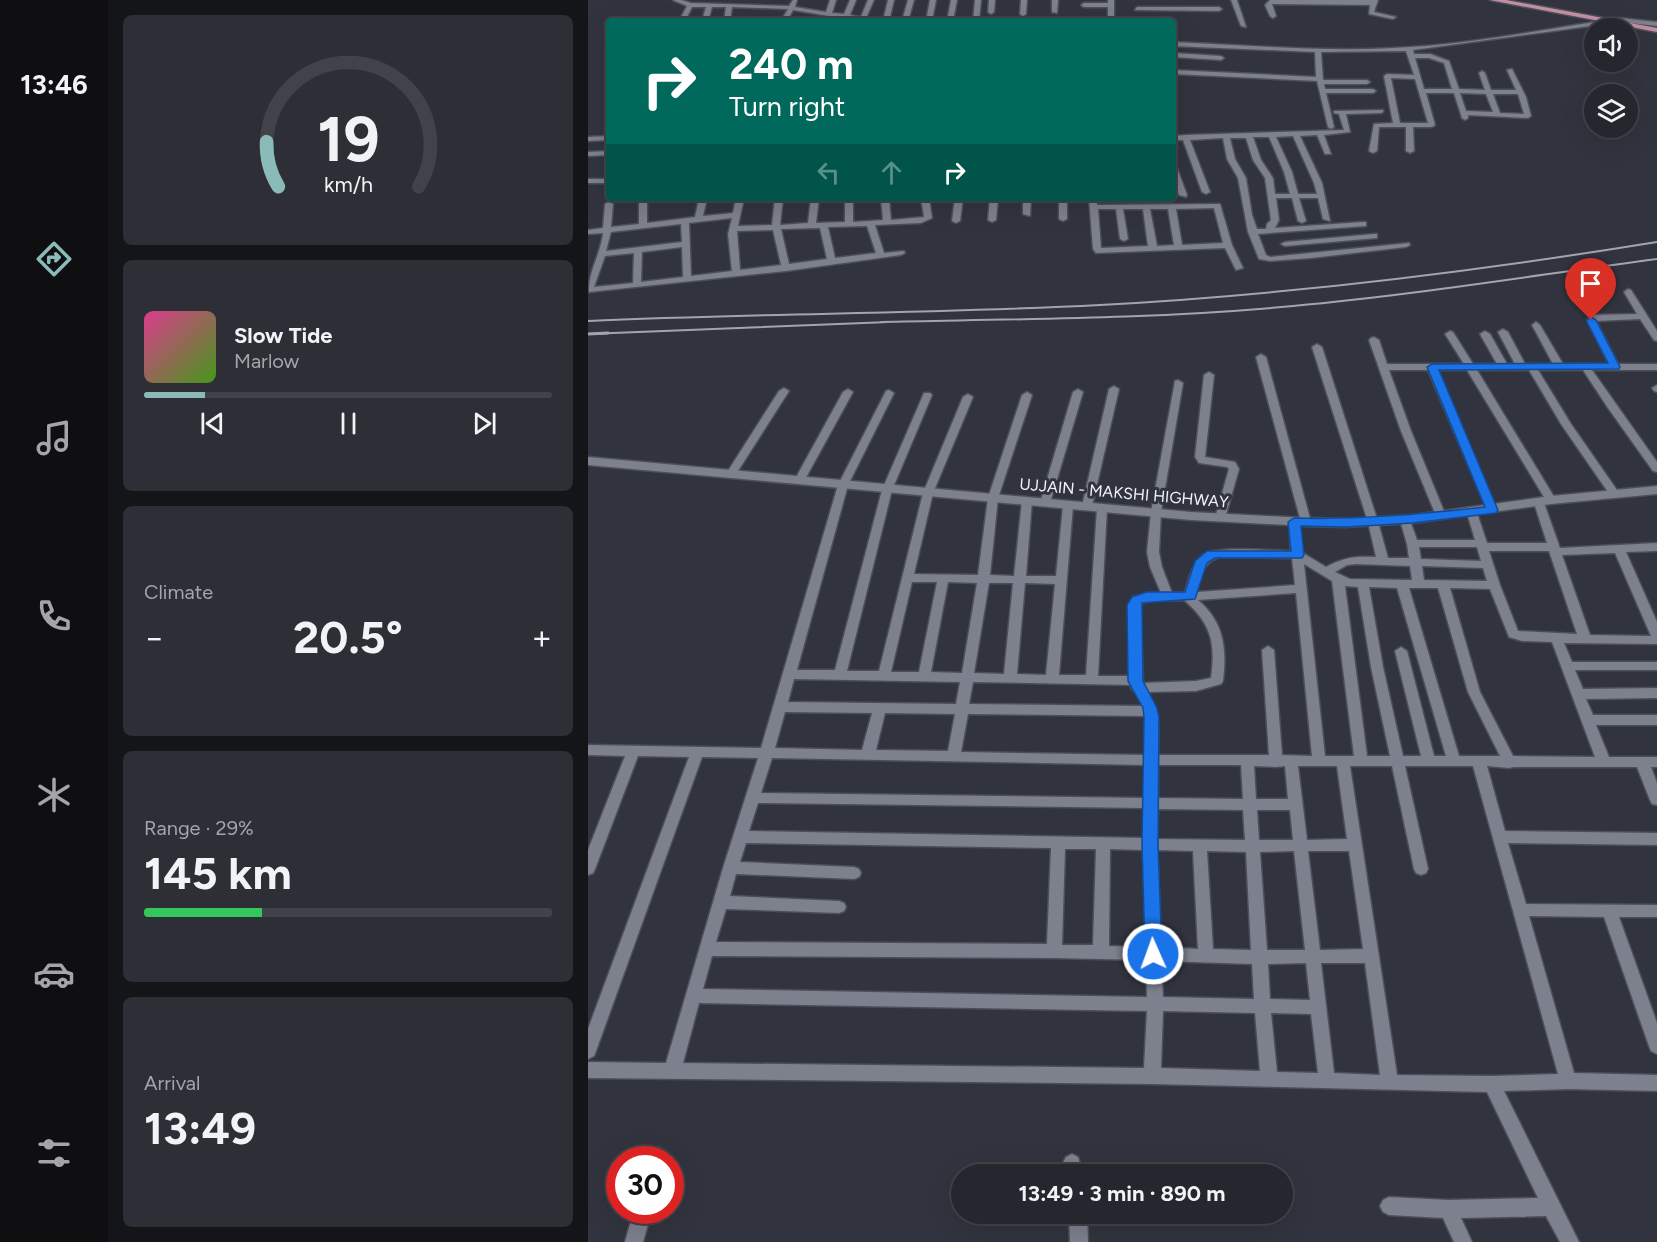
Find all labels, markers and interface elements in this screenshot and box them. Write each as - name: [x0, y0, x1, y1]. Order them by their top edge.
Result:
- map controls: [1584, 18, 1638, 138]
- button: sound: [1584, 18, 1638, 72]
- text: 240 m: [729, 39, 854, 90]
- icon: right: [630, 42, 708, 120]
- text: 13:46: [20, 68, 88, 101]
- button: layers: [1584, 84, 1638, 138]
- text: Turn right: [729, 90, 845, 123]
- text: 19: [317, 102, 379, 177]
- icon: left: [812, 156, 845, 189]
- icon: ahead: [875, 156, 908, 189]
- icon: right: [938, 156, 971, 189]
- text: km/h: [324, 173, 372, 198]
- icon: directions: [33, 238, 75, 280]
- pin: [1565, 258, 1616, 320]
- icon: arrive: [1574, 267, 1607, 300]
- text: Slow Tide: [234, 322, 333, 349]
- text: Marlow: [234, 349, 299, 373]
- icon: previous: [196, 407, 229, 440]
- icon: pause: [332, 407, 365, 440]
- icon: next: [468, 407, 501, 440]
- icon: music: [33, 417, 75, 459]
- street label: UJJAIN - MAKSHI HIGHWAY: [1019, 474, 1230, 512]
- text: Climate: [144, 580, 213, 604]
- icon: phone: [33, 595, 75, 637]
- text: 20.5°: [293, 610, 403, 664]
- text: −: [144, 618, 165, 657]
- text: +: [531, 618, 552, 657]
- icon: climate: [33, 774, 75, 816]
- text: Range · 29%: [144, 816, 254, 840]
- text: 145 km: [144, 846, 292, 900]
- position arrow: [1121, 922, 1185, 986]
- icon: car: [33, 953, 75, 995]
- text: Arrival: [144, 1071, 200, 1095]
- text: 13:49: [144, 1101, 256, 1155]
- icon: filters: [33, 1132, 75, 1174]
- speed limit sign: 30: [606, 1146, 684, 1224]
- text: 13:49 · 3 min · 890 m: [1018, 1180, 1226, 1207]

